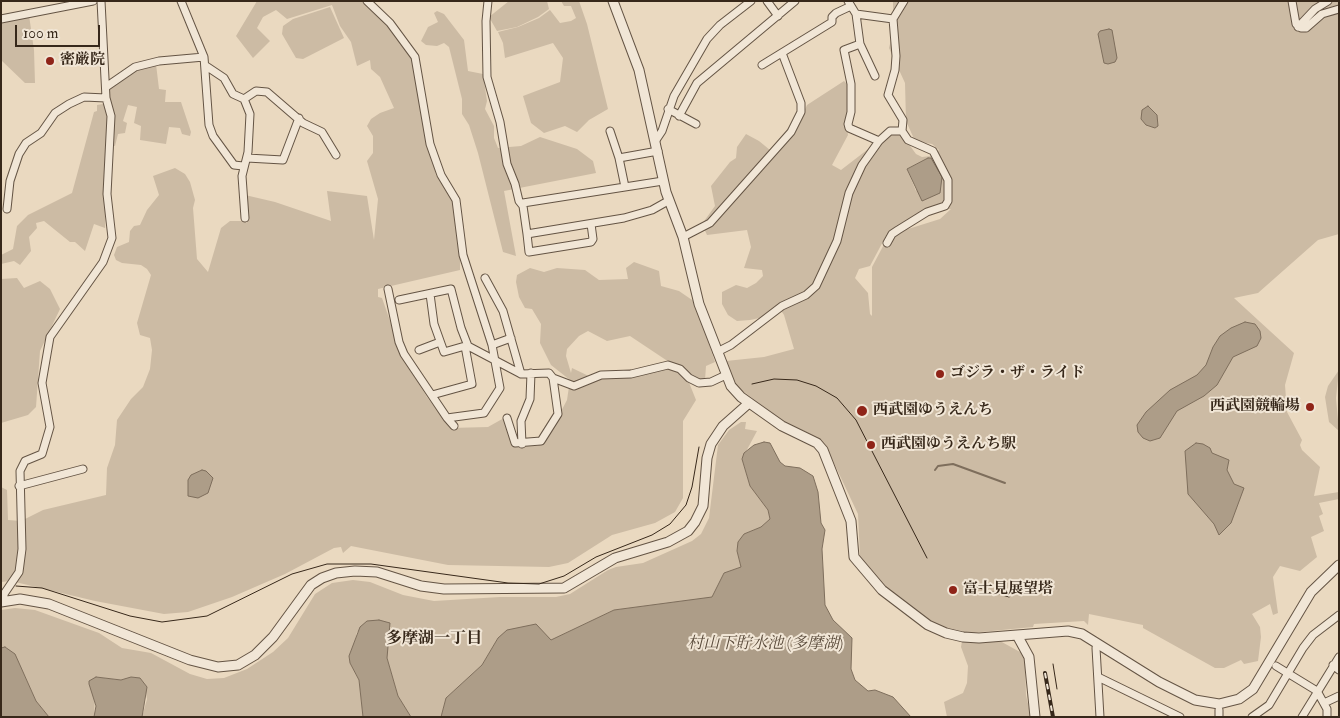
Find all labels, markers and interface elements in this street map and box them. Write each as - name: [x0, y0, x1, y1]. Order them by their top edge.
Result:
- scale bar: [18, 15, 102, 47]
- text: 100 m: [23, 24, 58, 43]
- place label: 密厳院: [60, 52, 105, 70]
- marker: 密厳院: [44, 55, 56, 67]
- place label: ゴジラ・ザ・ライド: [950, 365, 1085, 383]
- marker: ゴジラ・ザ・ライド: [934, 368, 946, 380]
- place label: 西武園競輪場: [1210, 398, 1300, 416]
- marker: 西武園競輪場: [1304, 401, 1316, 413]
- place label: 西武園ゆうえんち: [873, 402, 993, 420]
- marker: 西武園ゆうえんち: [855, 404, 869, 418]
- place label: 西武園ゆうえんち駅: [881, 436, 1016, 454]
- marker: 西武園ゆうえんち駅: [865, 439, 877, 451]
- place label: 富士見展望塔: [963, 581, 1053, 599]
- marker: 富士見展望塔: [947, 584, 959, 596]
- district label: 多摩湖一丁目: [386, 630, 482, 650]
- water label: 村山下貯水池 (多摩湖): [687, 635, 843, 655]

